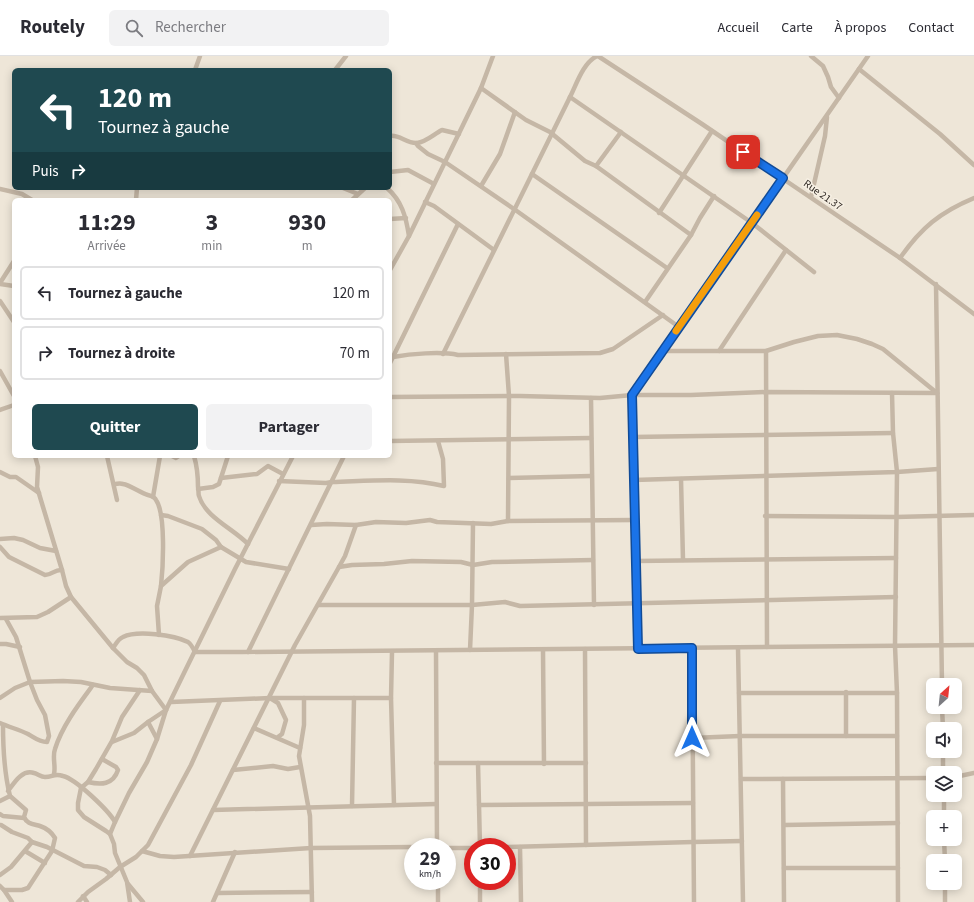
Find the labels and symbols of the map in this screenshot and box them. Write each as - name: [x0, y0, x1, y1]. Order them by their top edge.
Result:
- pin: [726, 135, 760, 169]
- street label: Rue 21.37: [800, 176, 846, 214]
- north arrow: [926, 678, 962, 714]
- position arrow: [671, 717, 713, 759]
- speed limit sign: 30: [464, 838, 516, 890]

